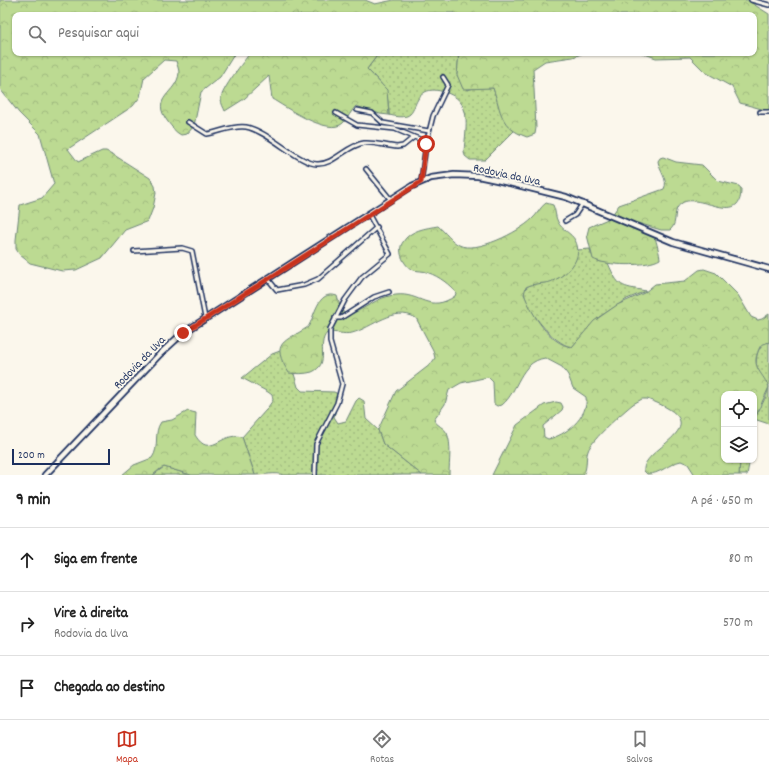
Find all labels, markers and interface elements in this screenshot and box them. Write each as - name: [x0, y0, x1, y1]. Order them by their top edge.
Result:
- search box: [12, 12, 757, 56]
- icon: search: [26, 23, 48, 45]
- text: Pesquisar aqui: [58, 23, 139, 45]
- route start: [417, 135, 435, 153]
- street label: Rodovia da Uva: [472, 160, 542, 191]
- route end: [174, 324, 192, 342]
- street label: Rodovia da Uva: [110, 332, 170, 393]
- map controls: [721, 391, 757, 463]
- button: locate: [721, 391, 757, 427]
- button: layers: [721, 427, 757, 463]
- scale bar: [12, 447, 110, 466]
- text: 200 m: [18, 448, 45, 464]
- text: 9 min: [16, 489, 50, 513]
- text: A pé · 650 m: [691, 492, 753, 511]
- icon: ahead: [16, 549, 38, 571]
- text: Siga em frente: [54, 549, 137, 571]
- text: 80 m: [729, 550, 753, 569]
- text: Vire à direita: [54, 603, 128, 625]
- icon: right: [16, 613, 38, 635]
- text: 570 m: [723, 614, 753, 633]
- text: Rodovia da Uva: [54, 625, 128, 644]
- icon: arrive: [16, 677, 38, 699]
- text: Chegada ao destino: [54, 677, 165, 699]
- tab: Mapa: [116, 728, 138, 768]
- tab: Rotas: [370, 728, 394, 768]
- tab: Salvos: [626, 728, 653, 768]

